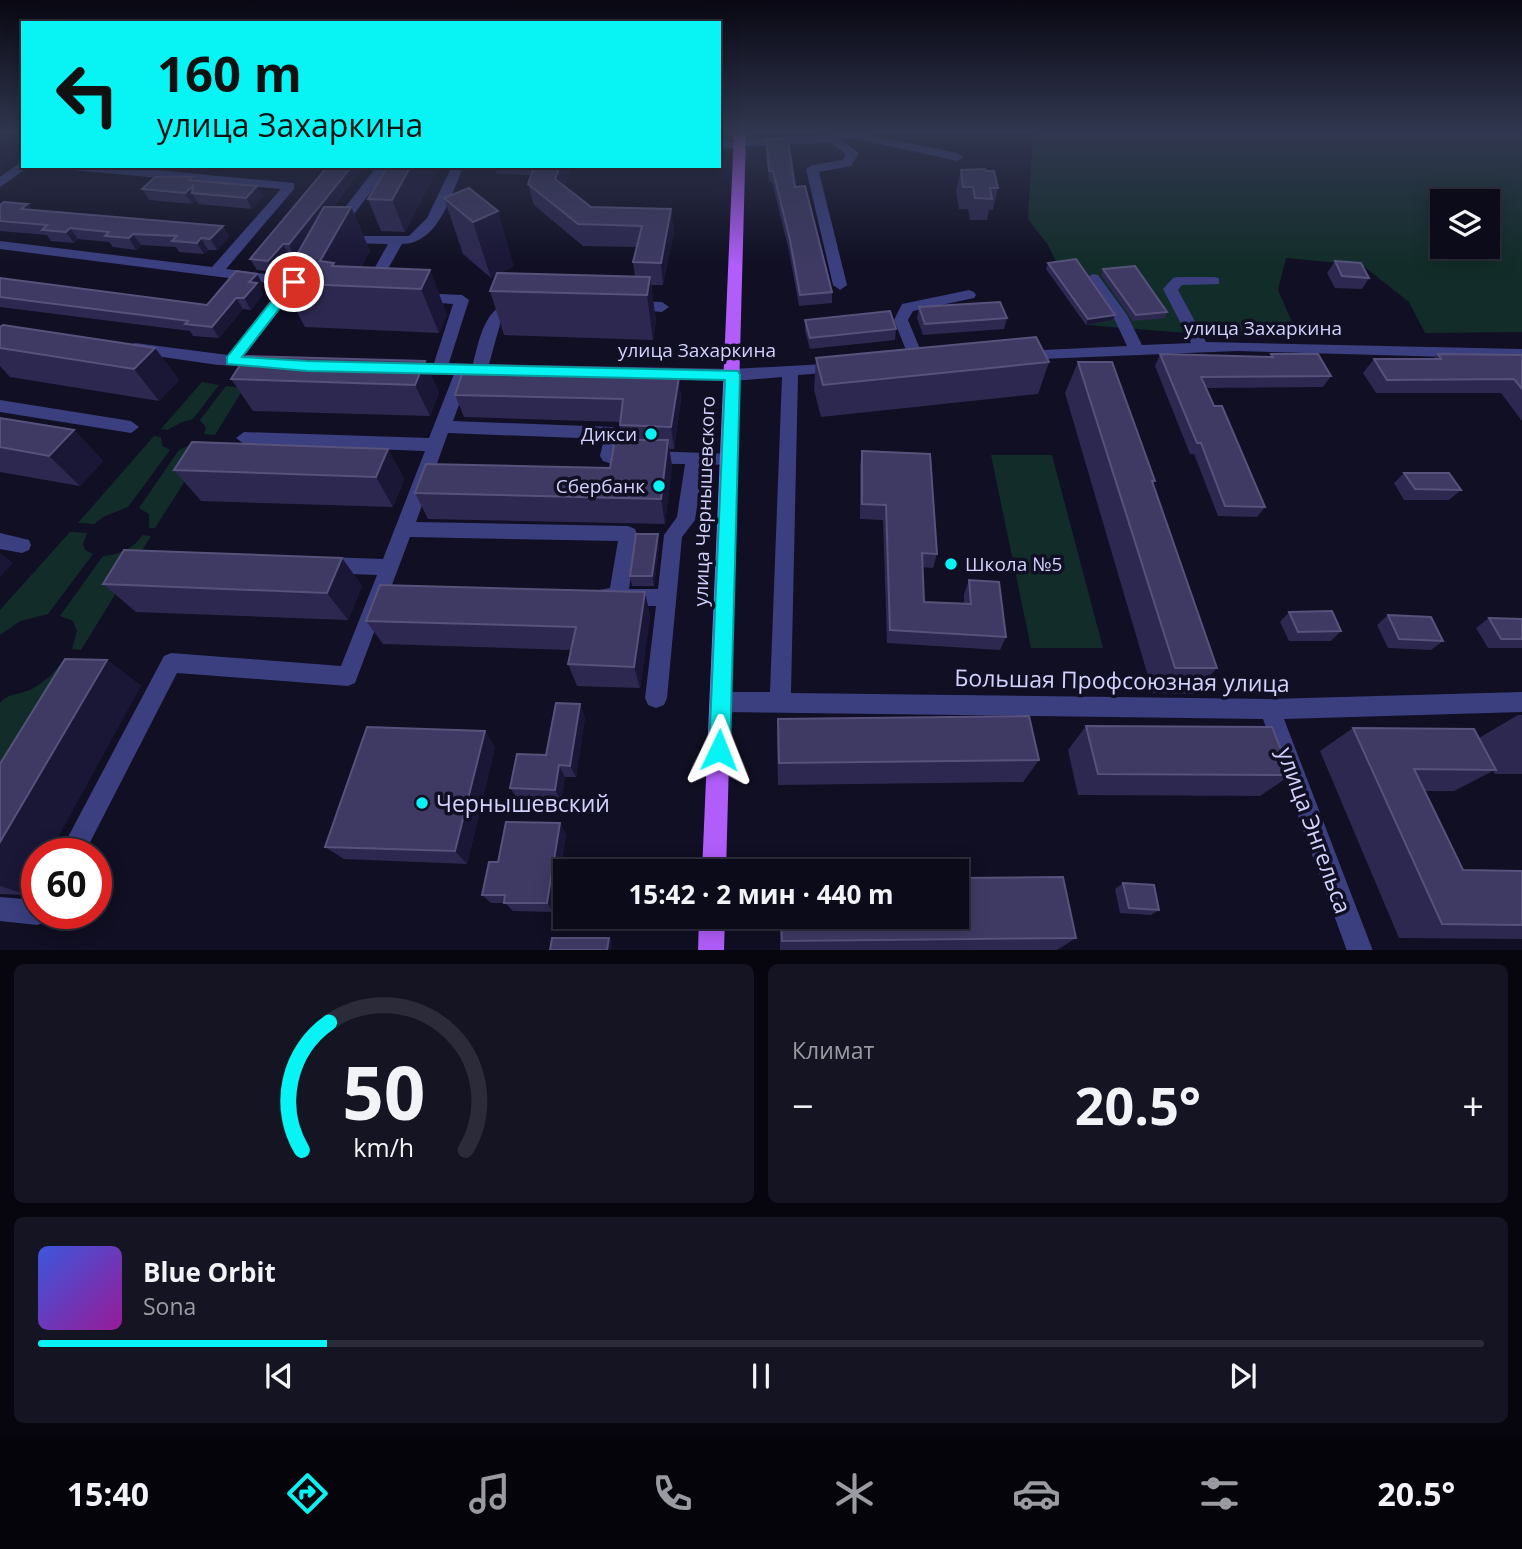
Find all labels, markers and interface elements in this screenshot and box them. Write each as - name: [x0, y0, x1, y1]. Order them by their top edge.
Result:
- text: 160 m: [157, 40, 302, 106]
- icon: left: [42, 49, 133, 140]
- text: улица Захаркина: [157, 103, 423, 146]
- map controls: [1430, 189, 1500, 259]
- button: layers: [1430, 189, 1500, 259]
- pin: [264, 252, 324, 312]
- icon: arrive: [275, 263, 313, 301]
- street label: улица Захаркина: [1184, 315, 1342, 341]
- street label: улица Захаркина: [618, 337, 776, 363]
- street label: улица Чернышевского: [687, 395, 721, 607]
- place label: Дикси: [581, 421, 637, 447]
- marker: Дикси: [643, 426, 659, 442]
- place label: Сбербанк: [556, 473, 645, 499]
- marker: Сбербанк: [651, 478, 667, 494]
- place label: Школа №5: [965, 551, 1062, 577]
- marker: Школа №5: [943, 556, 959, 572]
- street label: Большая Профсоюзная улица: [954, 661, 1290, 699]
- position arrow: [682, 713, 756, 787]
- street label: улица Энгельса: [1270, 742, 1360, 918]
- place label: Чернышевский: [436, 787, 610, 819]
- marker: Чернышевский: [414, 795, 430, 811]
- speed limit sign: 60: [21, 838, 112, 929]
- text: 15:42 · 2 мин · 440 m: [628, 876, 894, 912]
- text: Климат: [792, 1034, 874, 1066]
- text: 50: [342, 1042, 426, 1141]
- text: 20.5°: [1075, 1069, 1201, 1140]
- text: −: [792, 1079, 814, 1131]
- text: +: [1462, 1079, 1484, 1131]
- text: km/h: [354, 1129, 414, 1163]
- text: Blue Orbit: [143, 1254, 276, 1290]
- text: Sona: [143, 1290, 196, 1322]
- icon: previous: [260, 1357, 298, 1395]
- icon: pause: [742, 1357, 780, 1395]
- icon: next: [1224, 1357, 1262, 1395]
- icon: directions: [283, 1469, 332, 1518]
- icon: music: [465, 1469, 514, 1518]
- icon: phone: [648, 1469, 697, 1518]
- icon: climate: [830, 1469, 879, 1518]
- icon: car: [1012, 1469, 1061, 1518]
- icon: filters: [1195, 1469, 1244, 1518]
- text: 15:40: [67, 1472, 149, 1515]
- text: 20.5°: [1377, 1472, 1455, 1515]

